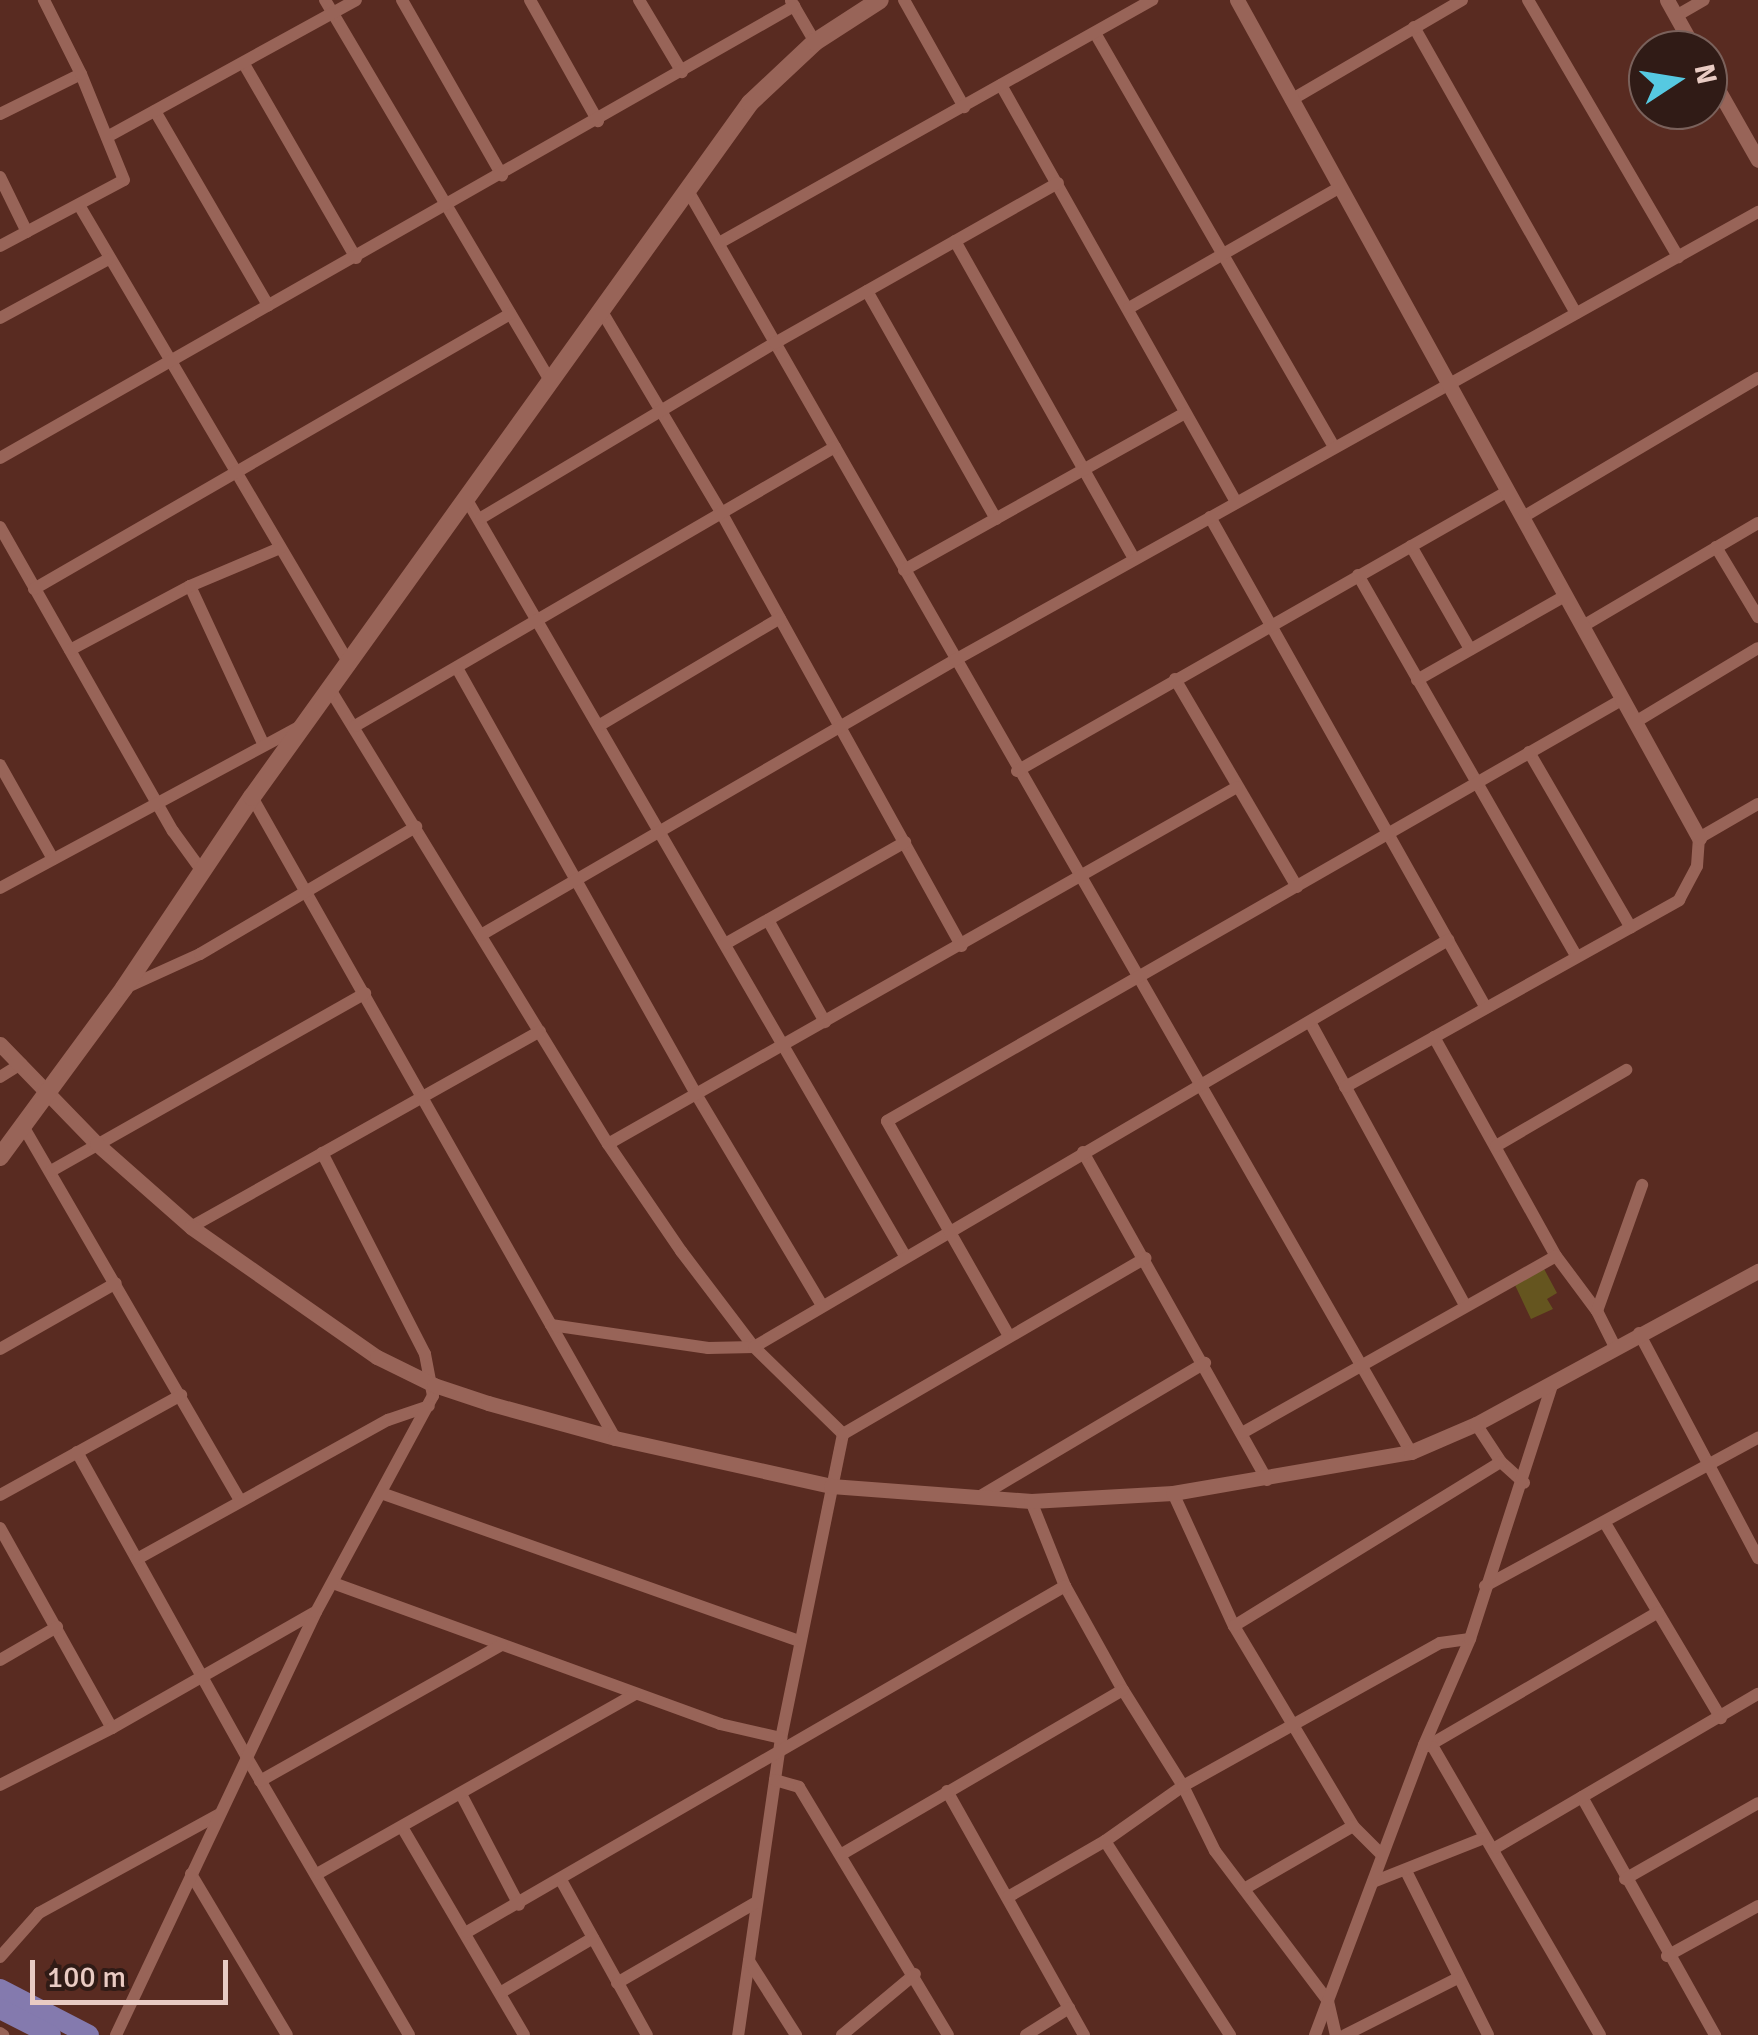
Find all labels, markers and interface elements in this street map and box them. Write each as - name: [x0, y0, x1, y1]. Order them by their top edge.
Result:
- north arrow: [1628, 30, 1728, 130]
- text: N: [1687, 61, 1724, 87]
- scale bar: [35, 1940, 232, 2002]
- text: 100 m: [47, 1959, 126, 1996]

